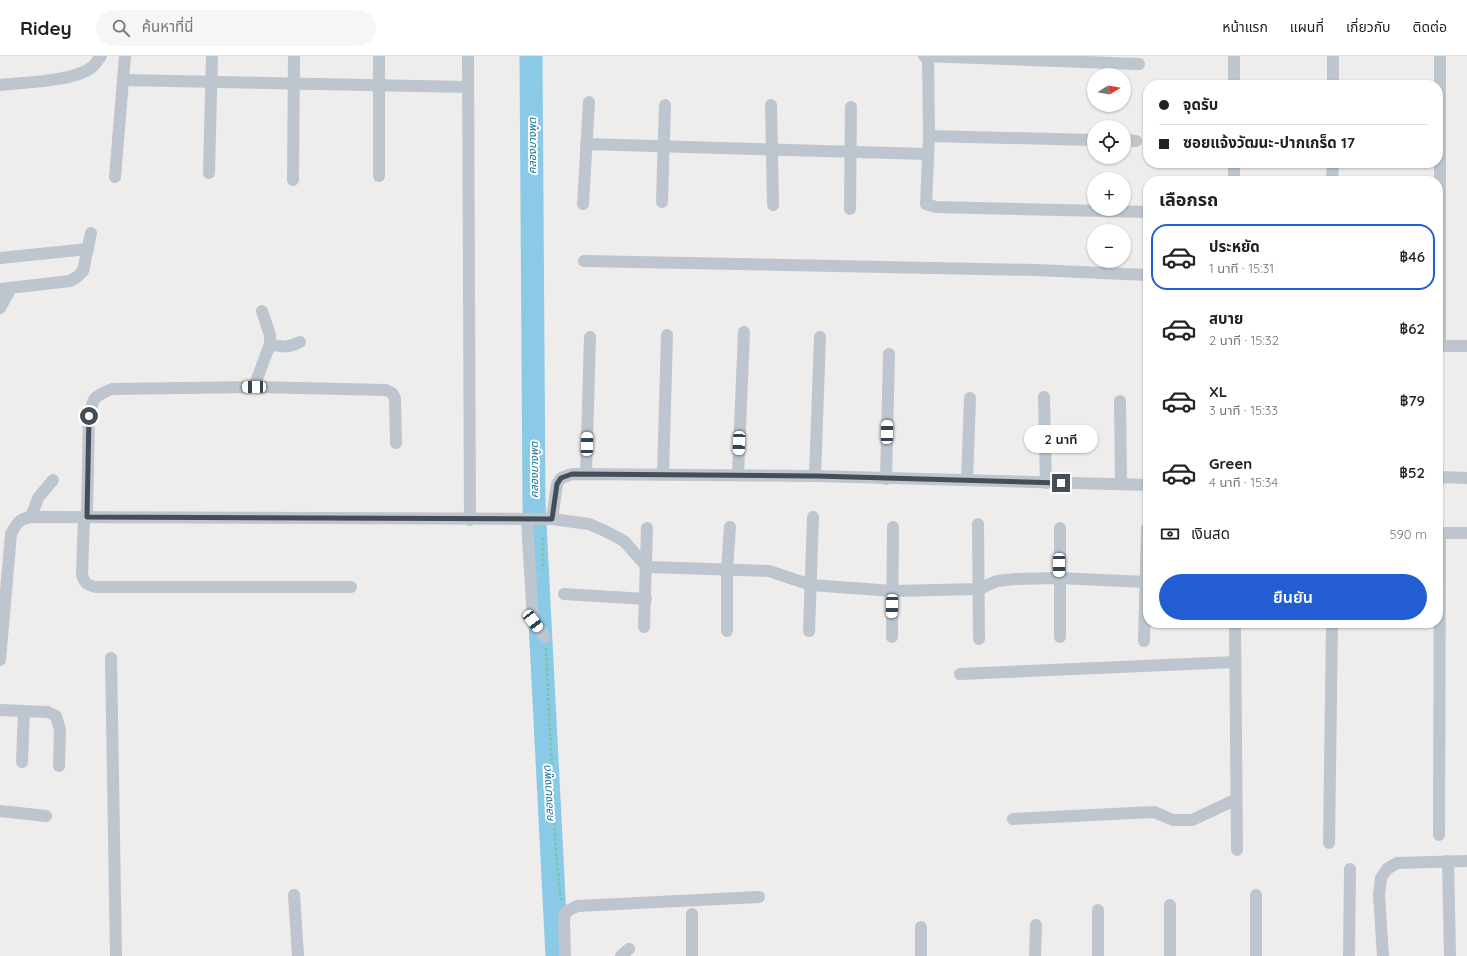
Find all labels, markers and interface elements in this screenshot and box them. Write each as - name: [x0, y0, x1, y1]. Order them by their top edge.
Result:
- search box: [96, 10, 376, 46]
- text: Ridey: [20, 16, 72, 40]
- icon: search: [110, 17, 132, 39]
- text: ค้นหาที่นี่: [142, 17, 193, 36]
- text: หน้าแรก: [1222, 18, 1268, 36]
- text: แผนที่: [1290, 18, 1324, 36]
- text: เกี่ยวกับ: [1346, 18, 1391, 36]
- text: ติดต่อ: [1413, 18, 1447, 36]
- north arrow: [1087, 68, 1131, 112]
- map controls: [1087, 68, 1131, 268]
- text: จุดรับ: [1183, 95, 1218, 114]
- water label: คลองบางพูด: [525, 116, 539, 174]
- button: locate: [1087, 120, 1131, 164]
- text: ซอยแจ้งวัฒนะ-ปากเกร็ด 17: [1183, 133, 1355, 152]
- button: +: [1087, 172, 1131, 216]
- text: เลือกรถ: [1159, 188, 1218, 211]
- button: −: [1087, 224, 1131, 268]
- text: ประหยัด: [1209, 237, 1260, 256]
- icon: car: [1161, 239, 1197, 275]
- text: ฿46: [1400, 247, 1425, 266]
- text: 1 นาที · 15:31: [1209, 260, 1274, 276]
- text: สบาย: [1209, 309, 1243, 328]
- icon: car: [1161, 311, 1197, 347]
- text: ฿62: [1400, 319, 1425, 338]
- text: 2 นาที · 15:32: [1209, 332, 1279, 348]
- car: [242, 381, 266, 393]
- text: XL: [1209, 382, 1227, 401]
- icon: car: [1161, 383, 1197, 419]
- text: ฿79: [1400, 391, 1425, 410]
- text: 3 นาที · 15:33: [1209, 402, 1278, 418]
- route start: [80, 407, 98, 425]
- car: [881, 420, 893, 444]
- callout: 2 นาที: [1024, 425, 1098, 453]
- car: [733, 431, 745, 455]
- text: 2 นาที: [1045, 431, 1077, 447]
- car: [581, 432, 593, 456]
- water label: คลองบางพูด: [527, 440, 541, 498]
- text: Green: [1209, 454, 1252, 473]
- icon: car: [1161, 455, 1197, 491]
- text: ฿52: [1399, 463, 1425, 482]
- route end: [1052, 474, 1070, 492]
- text: 4 นาที · 15:34: [1209, 474, 1278, 490]
- icon: cash: [1159, 523, 1181, 545]
- text: เงินสด: [1191, 524, 1230, 543]
- text: 590 m: [1390, 526, 1427, 542]
- car: [1053, 553, 1065, 577]
- button: ยืนยัน: [1159, 574, 1427, 620]
- car: [886, 594, 898, 618]
- car: [521, 608, 545, 634]
- water label: คลองบางพูด: [539, 764, 556, 823]

